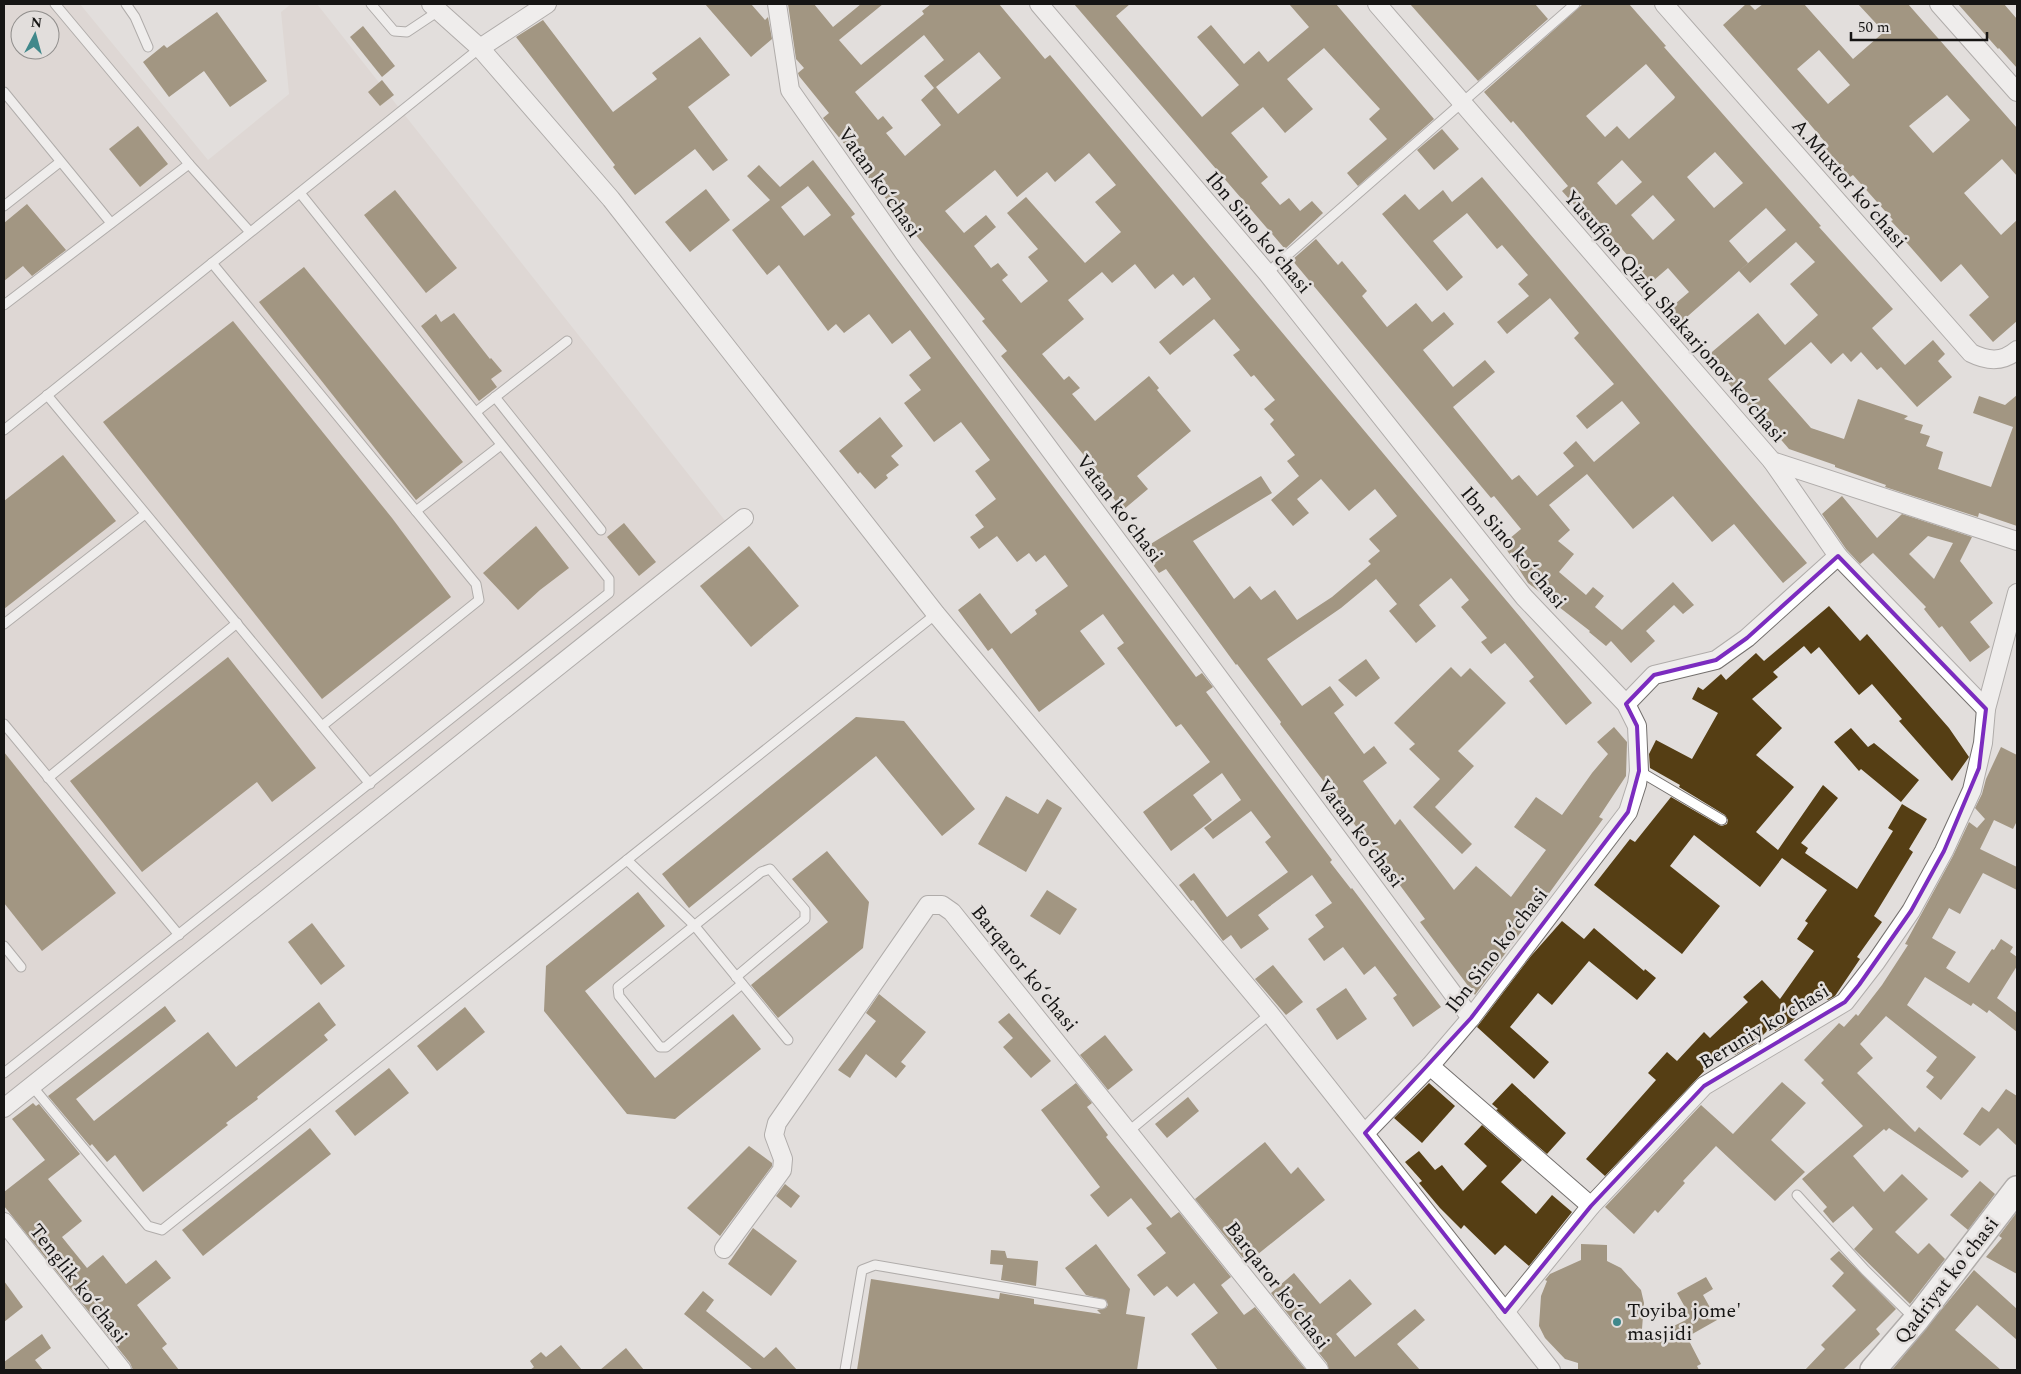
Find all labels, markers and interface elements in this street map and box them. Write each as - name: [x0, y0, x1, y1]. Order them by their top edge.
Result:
- north arrow: [10, 10, 60, 60]
- scale bar: [1851, 10, 1987, 42]
- text: N: [30, 12, 43, 34]
- text: 50 m: [1858, 16, 1890, 39]
- street label: A.Muxtor koʻchasi: [1784, 112, 1914, 255]
- street label: Vatan koʻchasi: [830, 121, 929, 244]
- street label: Ibn Sino koʻchasi: [1198, 165, 1319, 301]
- street label: Yusufjon Qiziq Shakarjonov koʻchasi: [1556, 184, 1793, 450]
- street label: Vatan koʻchasi: [1068, 448, 1170, 569]
- street label: Ibn Sino koʻchasi: [1453, 480, 1574, 616]
- street label: Vatan koʻchasi: [1309, 773, 1411, 894]
- street label: Ibn Sino koʻchasi: [1438, 881, 1555, 1020]
- street label: Barqaror koʻchasi: [964, 899, 1085, 1039]
- street label: Beruniy koʻchasi: [1694, 976, 1835, 1078]
- street label: Qadriyat ko'chasi: [1887, 1210, 2006, 1351]
- street label: Barqaror koʻchasi: [1217, 1215, 1337, 1356]
- street label: Tenglik koʻchasi: [22, 1217, 135, 1350]
- place label: Toyiba jome' masjidi: [1627, 1296, 1741, 1349]
- marker: Toyiba jome' masjidi: [1611, 1316, 1623, 1328]

